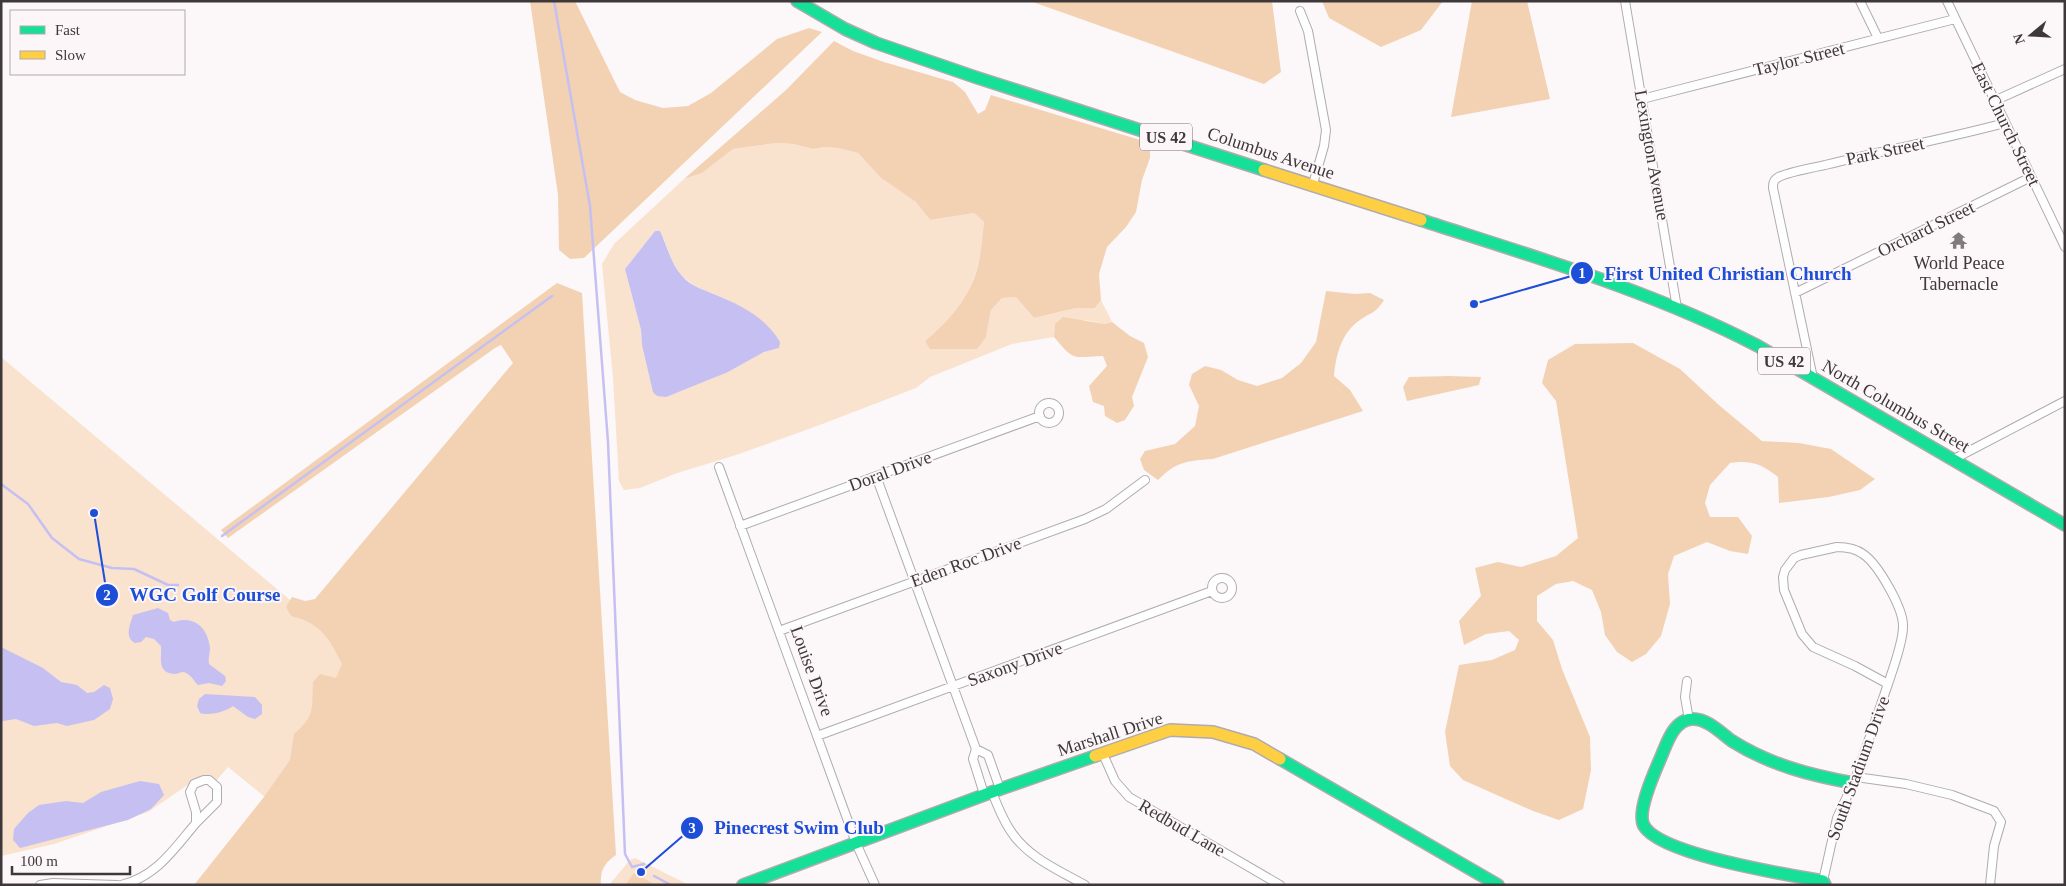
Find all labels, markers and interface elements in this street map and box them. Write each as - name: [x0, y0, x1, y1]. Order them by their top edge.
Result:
- legend: [10, 10, 185, 75]
- north arrow: [2006, 10, 2056, 60]
- text: Fast: [55, 22, 81, 38]
- text: N: [2010, 32, 2028, 46]
- street label: Taylor Street: [1751, 38, 1847, 80]
- text: Slow: [55, 47, 86, 63]
- street label: East Church Street: [1967, 59, 2045, 189]
- street label: Lexington Avenue: [1631, 88, 1673, 222]
- street label: Columbus Avenue: [1205, 123, 1337, 183]
- road number: US 42: [1140, 124, 1192, 150]
- street label: Park Street: [1844, 133, 1926, 169]
- street label: Orchard Street: [1874, 197, 1978, 261]
- temple icon: World Peace Tabernacle: [1949, 230, 1969, 250]
- place label: World Peace Tabernacle: [1913, 253, 2005, 294]
- callout: First United Christian Church: [1569, 256, 1861, 290]
- text: First United Christian Church: [1604, 263, 1852, 284]
- text: 1: [1578, 265, 1586, 281]
- road number: US 42: [1758, 348, 1810, 374]
- street label: North Columbus Street: [1819, 356, 1973, 456]
- street label: Doral Drive: [846, 447, 934, 495]
- street label: Eden Roc Drive: [908, 533, 1024, 591]
- callout: WGC Golf Course: [94, 578, 290, 612]
- text: WGC Golf Course: [130, 584, 280, 605]
- text: 2: [103, 587, 111, 603]
- street label: Louise Drive: [786, 623, 838, 719]
- street label: Saxony Drive: [965, 638, 1065, 690]
- street label: South Stadium Drive: [1823, 693, 1893, 843]
- street label: Marshall Drive: [1055, 708, 1165, 760]
- street label: Redbud Lane: [1135, 795, 1229, 861]
- callout: Pinecrest Swim Club: [679, 811, 894, 845]
- text: Pinecrest Swim Club: [714, 817, 884, 838]
- text: 3: [688, 820, 696, 836]
- scale bar: [12, 844, 130, 876]
- text: 100 m: [20, 853, 58, 869]

